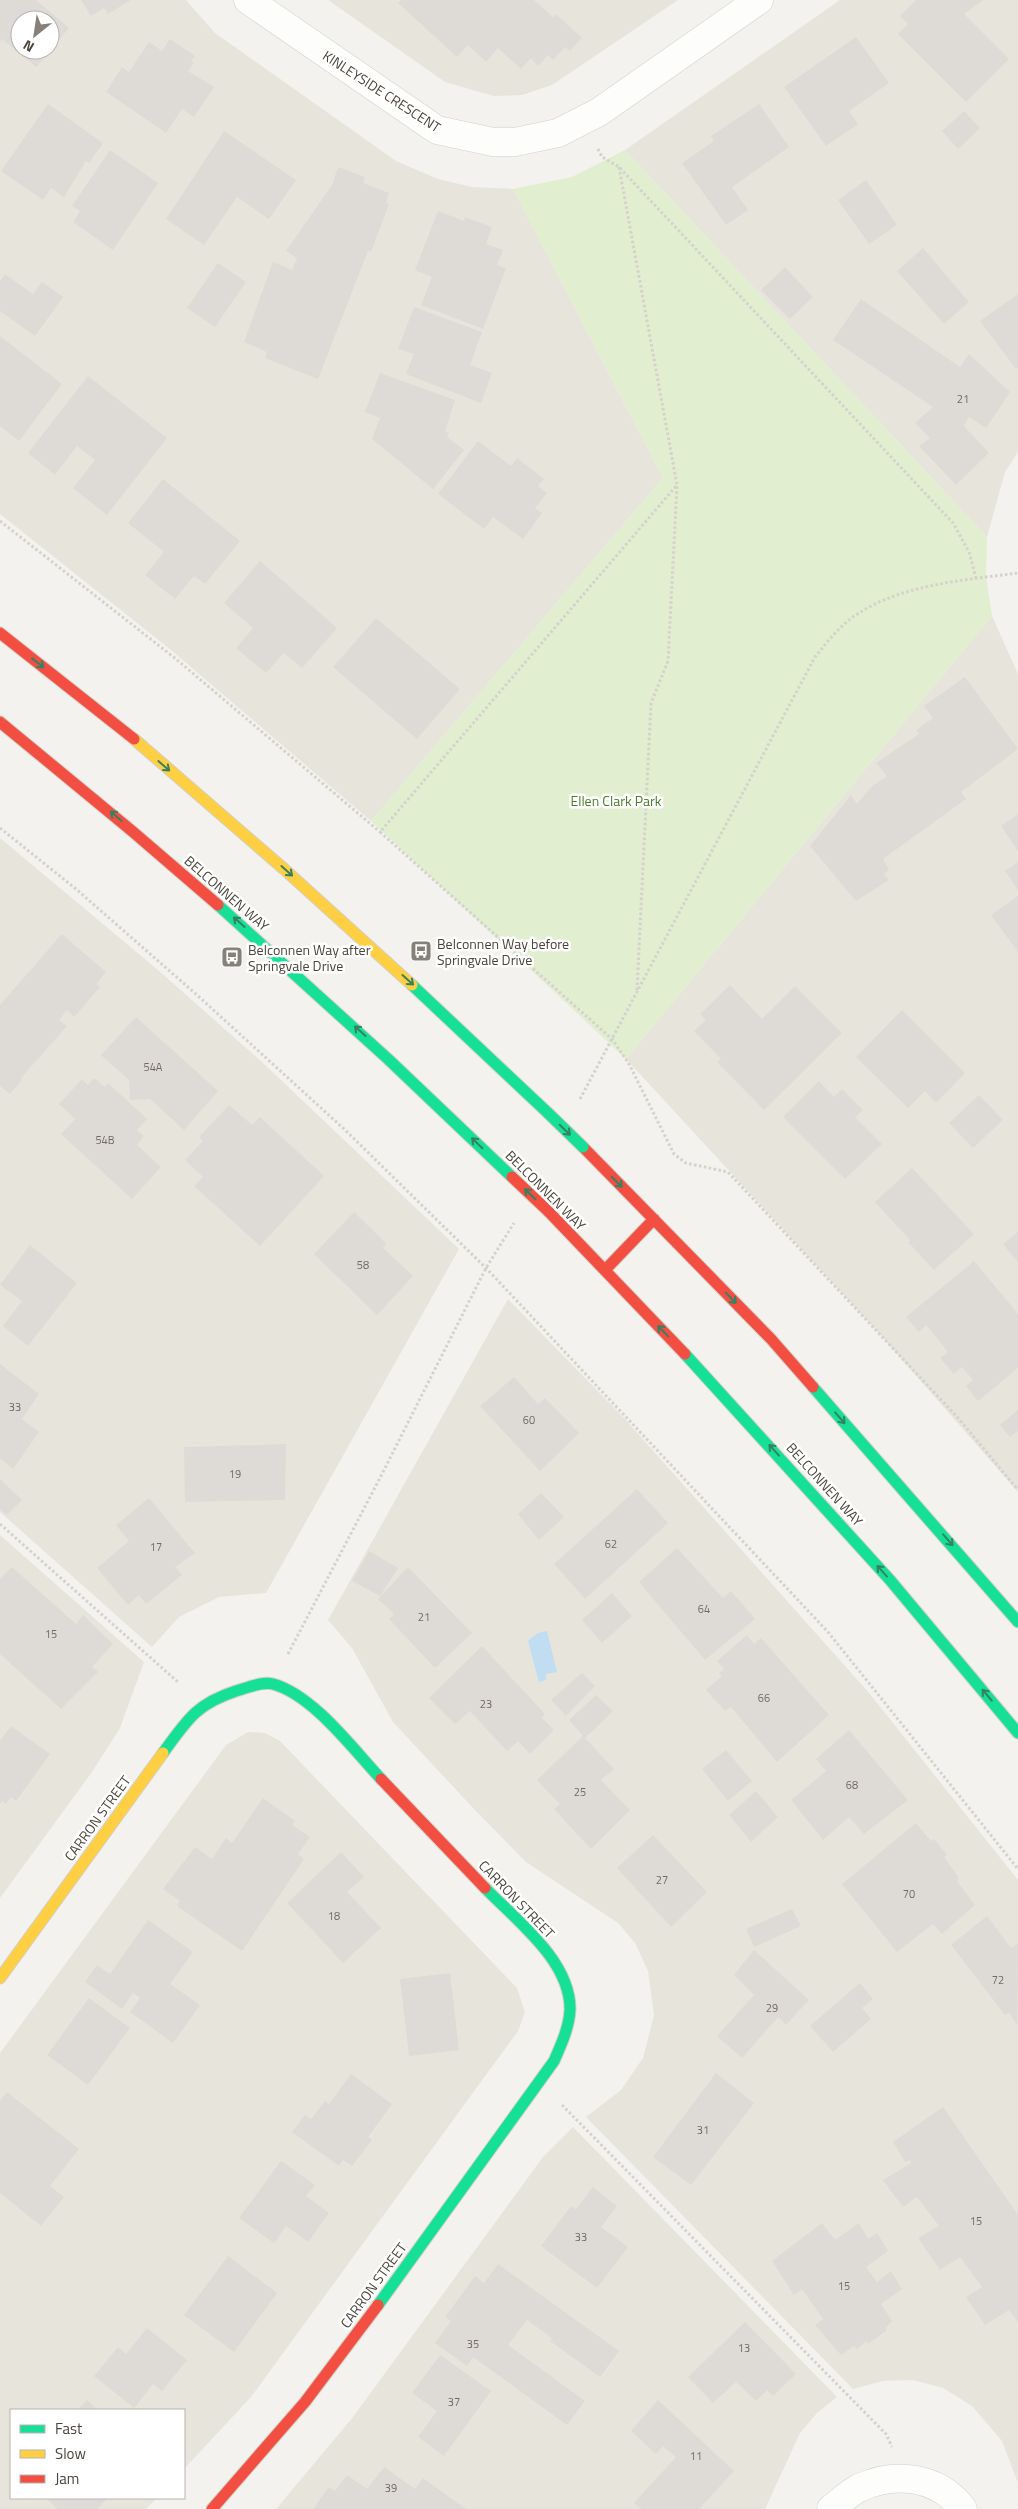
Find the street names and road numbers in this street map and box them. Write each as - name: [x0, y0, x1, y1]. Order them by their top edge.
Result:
- street label: KINLEYSIDE CRESCENT: [319, 45, 446, 138]
- street label: BELCONNEN WAY: [180, 850, 274, 936]
- street label: BELCONNEN WAY: [501, 1145, 591, 1235]
- street label: BELCONNEN WAY: [782, 1438, 869, 1531]
- street label: CARRON STREET: [59, 1770, 136, 1865]
- street label: CARRON STREET: [474, 1855, 560, 1943]
- street label: CARRON STREET: [335, 2237, 412, 2332]

